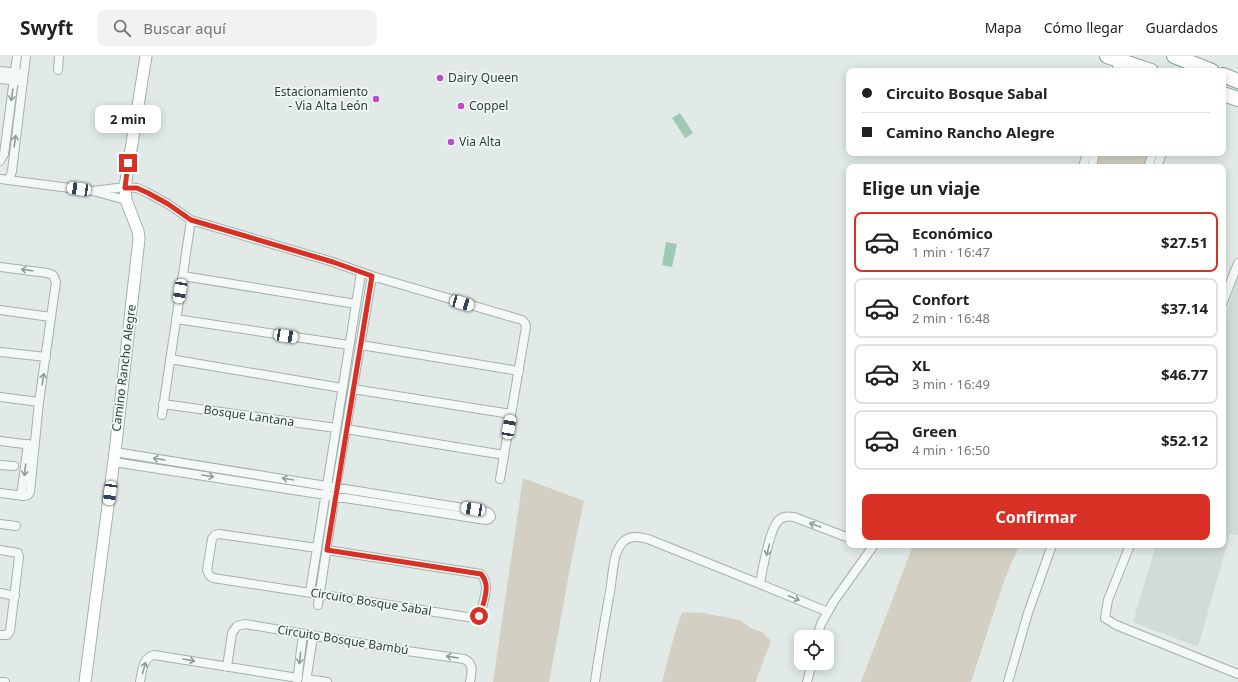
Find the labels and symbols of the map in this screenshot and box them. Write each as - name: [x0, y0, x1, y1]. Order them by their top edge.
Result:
- place label: Dairy Queen: [448, 69, 519, 86]
- marker: Dairy Queen: [435, 73, 445, 83]
- place label: Estacionamiento - Via Alta León: [274, 83, 368, 114]
- one-way arrow: [8, 88, 16, 101]
- marker: Estacionamiento - Via Alta León: [371, 94, 381, 104]
- place label: Coppel: [469, 97, 508, 114]
- marker: Coppel: [456, 101, 466, 111]
- callout: 2 min: [95, 105, 161, 133]
- place label: Via Alta: [459, 133, 501, 150]
- one-way arrow: [12, 135, 19, 148]
- marker: Via Alta: [446, 137, 456, 147]
- route end: [119, 154, 137, 172]
- car: [66, 181, 92, 197]
- one-way arrow: [21, 266, 34, 274]
- car: [172, 278, 188, 304]
- car: [449, 294, 475, 312]
- street label: Camino Rancho Alegre: [107, 303, 140, 432]
- car: [273, 328, 299, 344]
- one-way arrow: [39, 373, 47, 386]
- street label: Bosque Lantana: [203, 401, 295, 430]
- car: [501, 414, 517, 440]
- one-way arrow: [153, 455, 166, 463]
- one-way arrow: [21, 463, 28, 476]
- one-way arrow: [201, 473, 214, 481]
- one-way arrow: [282, 475, 295, 483]
- car: [102, 480, 118, 506]
- car: [460, 501, 486, 517]
- one-way arrow: [809, 521, 821, 529]
- one-way arrow: [763, 543, 771, 556]
- street label: Circuito Bosque Sabal: [309, 584, 433, 619]
- one-way arrow: [787, 594, 799, 602]
- route start: [470, 607, 488, 625]
- street label: Circuito Bosque Bambú: [276, 621, 410, 658]
- one-way arrow: [296, 651, 304, 664]
- one-way arrow: [446, 653, 459, 661]
- one-way arrow: [182, 656, 195, 664]
- one-way arrow: [140, 662, 148, 675]

